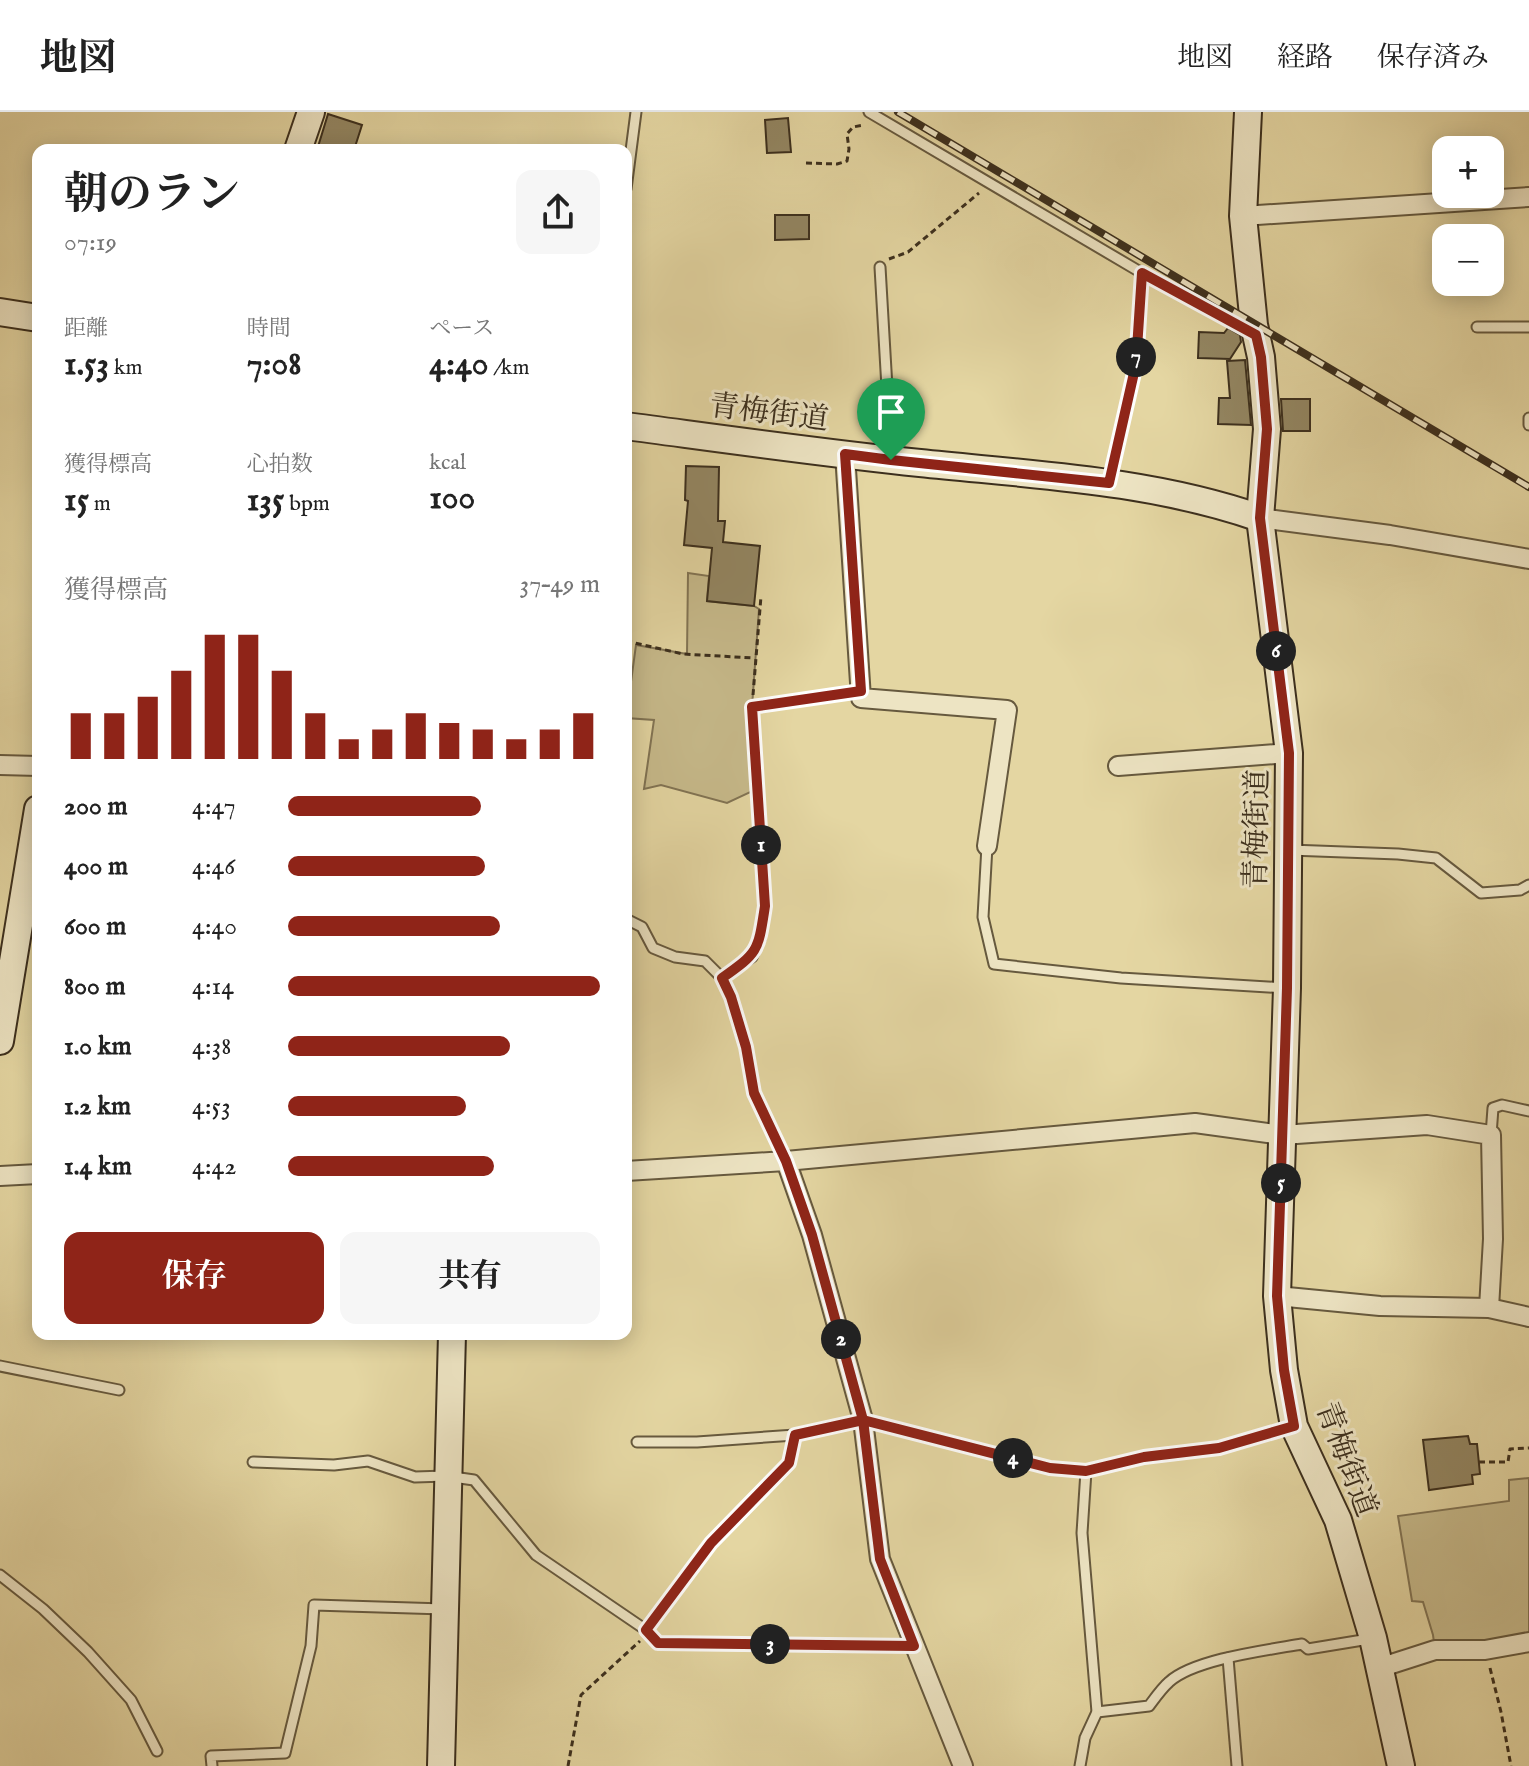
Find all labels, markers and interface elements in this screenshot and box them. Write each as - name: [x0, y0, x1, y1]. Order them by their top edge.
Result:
- text: 地図: [40, 36, 116, 84]
- text: 地図: [1177, 41, 1233, 76]
- text: 経路: [1277, 41, 1333, 76]
- text: 保存済み: [1377, 41, 1489, 76]
- map controls: [1432, 136, 1504, 296]
- button: +: [1432, 136, 1504, 208]
- text: 朝のラン: [64, 168, 240, 224]
- button: share: [516, 170, 600, 254]
- button: −: [1432, 224, 1504, 296]
- text: 07:19: [64, 226, 117, 259]
- text: 距離: [64, 315, 108, 343]
- text: 時間: [247, 315, 291, 343]
- text: ペース: [429, 315, 494, 343]
- pin: 7: [1116, 337, 1156, 377]
- text: 1.53: [64, 343, 109, 386]
- text: 7:08: [247, 343, 302, 386]
- text: 4:40: [429, 343, 488, 386]
- text: 7: [1131, 343, 1141, 371]
- text: km: [109, 354, 143, 382]
- text: /km: [488, 354, 529, 382]
- pin: [857, 378, 925, 460]
- street label: 青梅街道: [707, 388, 831, 440]
- icon: arrive: [869, 390, 913, 434]
- text: kcal: [429, 449, 466, 477]
- text: 獲得標高: [64, 451, 152, 479]
- text: 心拍数: [247, 451, 313, 479]
- text: 100: [429, 477, 475, 520]
- text: 15: [64, 479, 89, 522]
- text: 135: [247, 479, 284, 522]
- text: m: [89, 490, 111, 518]
- text: bpm: [284, 490, 330, 518]
- text: 37–49 m: [520, 568, 600, 601]
- text: 獲得標高: [64, 574, 168, 607]
- pin: 6: [1256, 631, 1296, 671]
- text: 6: [1271, 637, 1281, 665]
- street label: 青梅街道: [1238, 769, 1278, 889]
- text: 200 m: [64, 790, 128, 823]
- text: 4:47: [192, 790, 236, 823]
- pin: 1: [741, 825, 781, 865]
- text: 1: [757, 831, 765, 859]
- text: 400 m: [64, 850, 128, 883]
- text: 4:46: [192, 850, 235, 883]
- text: 600 m: [64, 910, 126, 943]
- text: 4:40: [192, 910, 237, 943]
- text: 800 m: [64, 970, 126, 1003]
- text: 4:14: [192, 970, 234, 1003]
- text: 1.0 km: [64, 1030, 132, 1063]
- text: 4:38: [192, 1030, 232, 1063]
- text: 1.2 km: [64, 1090, 131, 1123]
- text: 4:53: [192, 1090, 231, 1123]
- text: 1.4 km: [64, 1150, 132, 1183]
- text: 4:42: [192, 1150, 237, 1183]
- pin: 5: [1261, 1163, 1301, 1203]
- text: 5: [1277, 1169, 1285, 1197]
- button: 保存: [64, 1232, 324, 1324]
- button: 共有: [340, 1232, 600, 1324]
- pin: 2: [821, 1319, 861, 1359]
- text: 2: [836, 1325, 846, 1353]
- street label: 青梅街道: [1306, 1397, 1384, 1523]
- pin: 4: [993, 1438, 1033, 1478]
- text: 4: [1008, 1444, 1018, 1472]
- pin: 3: [750, 1624, 790, 1664]
- text: 3: [766, 1630, 774, 1658]

